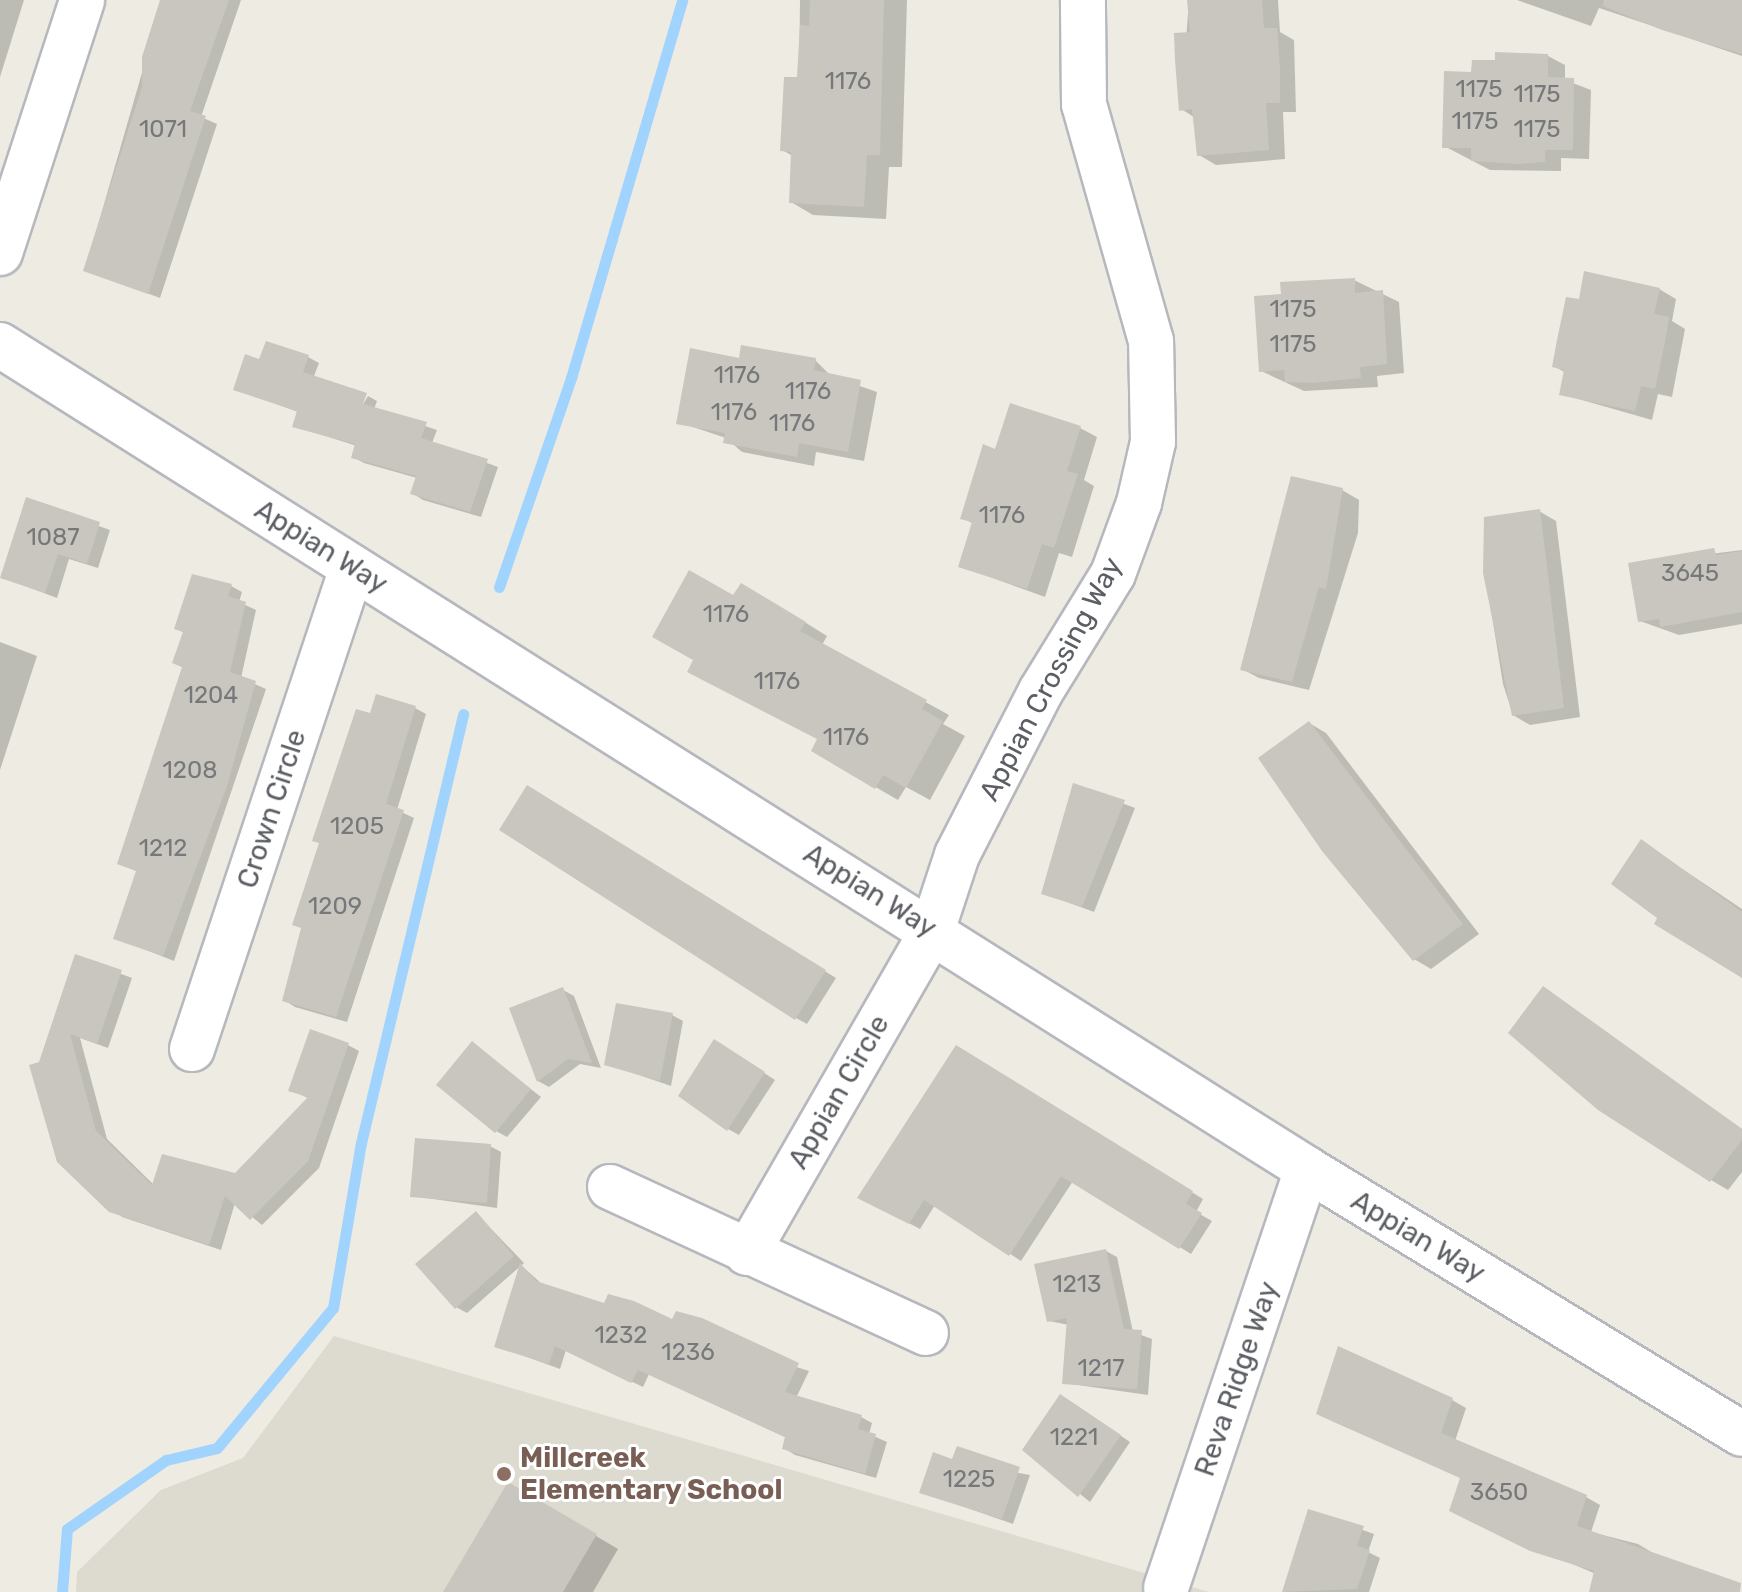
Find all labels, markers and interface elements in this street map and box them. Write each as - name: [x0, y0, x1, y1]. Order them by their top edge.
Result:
- house number: 1176: [825, 68, 871, 96]
- house number: 1175: [1455, 76, 1503, 104]
- house number: 1175: [1513, 81, 1561, 109]
- house number: 1175: [1451, 108, 1499, 136]
- house number: 1071: [139, 116, 187, 144]
- house number: 1175: [1513, 116, 1561, 144]
- house number: 1175: [1269, 296, 1317, 324]
- house number: 1175: [1269, 331, 1317, 359]
- house number: 1176: [714, 362, 760, 390]
- house number: 1176: [785, 378, 831, 406]
- house number: 1176: [711, 399, 757, 427]
- house number: 1176: [769, 410, 815, 438]
- street label: Appian Way: [248, 493, 394, 601]
- house number: 1176: [979, 502, 1025, 530]
- house number: 1087: [26, 524, 80, 552]
- street label: Appian Crossing Way: [972, 551, 1130, 807]
- house number: 3645: [1661, 560, 1719, 588]
- house number: 1176: [703, 601, 749, 629]
- house number: 1176: [754, 668, 800, 696]
- house number: 1204: [184, 682, 238, 710]
- house number: 1176: [823, 724, 869, 752]
- street label: Crown Circle: [231, 725, 313, 893]
- house number: 1208: [163, 757, 217, 785]
- house number: 1205: [330, 813, 384, 841]
- house number: 1212: [139, 835, 187, 863]
- street label: Appian Way: [797, 837, 943, 945]
- house number: 1209: [308, 893, 362, 921]
- street label: Appian Circle: [781, 1009, 897, 1175]
- street label: Appian Way: [1345, 1184, 1491, 1290]
- house number: 1213: [1052, 1271, 1102, 1299]
- street label: Reva Ridge Way: [1188, 1277, 1286, 1481]
- house number: 1232: [595, 1322, 647, 1350]
- house number: 1236: [661, 1339, 715, 1367]
- house number: 1217: [1078, 1355, 1124, 1383]
- house number: 1221: [1050, 1424, 1098, 1452]
- place label: Millcreek Elementary School: [520, 1441, 783, 1507]
- marker: Millcreek Elementary School: [495, 1465, 513, 1483]
- house number: 1225: [943, 1466, 995, 1494]
- house number: 3650: [1470, 1479, 1528, 1507]

